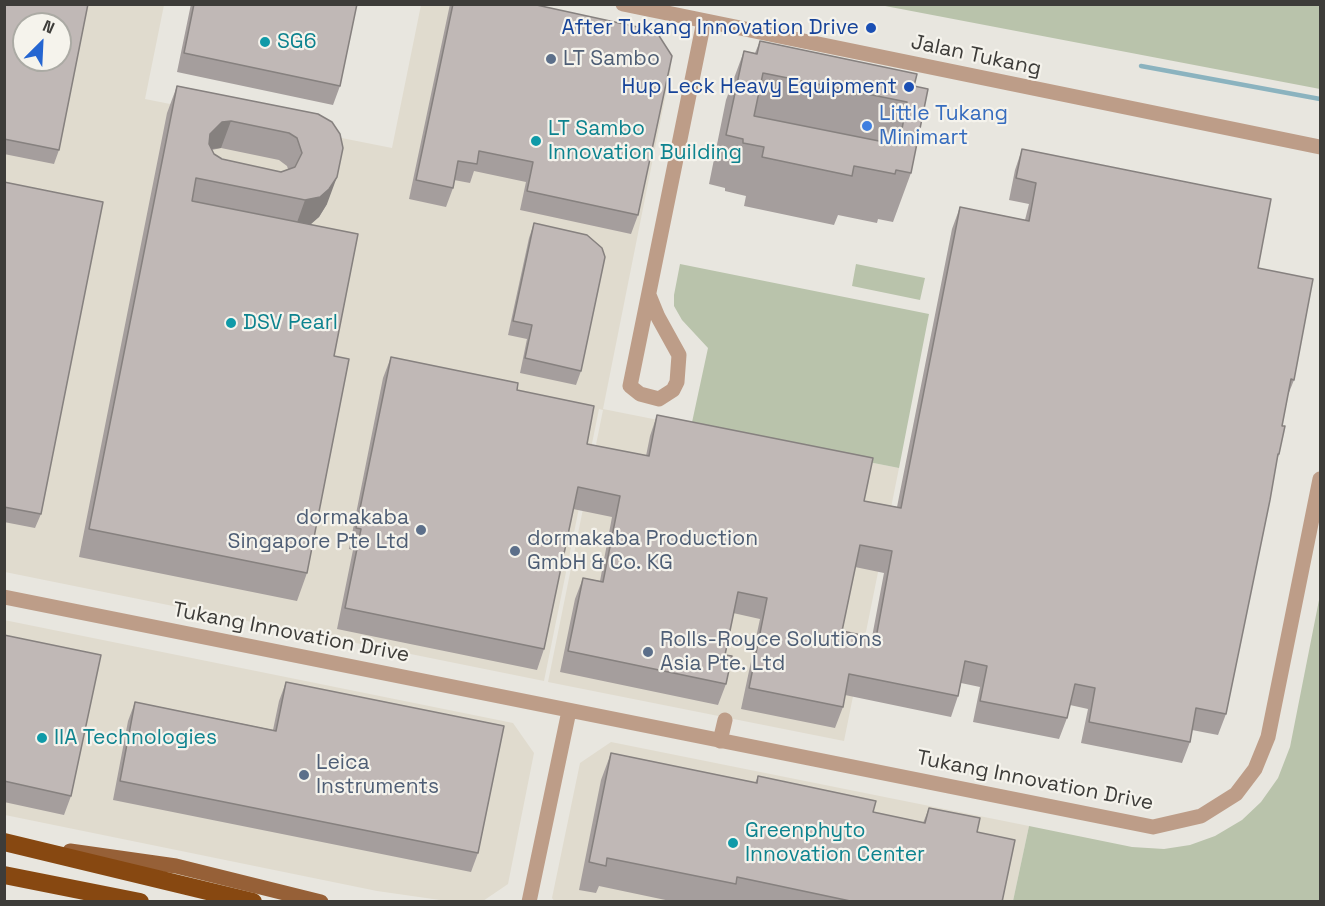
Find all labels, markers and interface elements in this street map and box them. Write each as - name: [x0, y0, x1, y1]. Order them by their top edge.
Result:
- north arrow: [12, 12, 72, 72]
- text: N: [40, 15, 58, 39]
- place label: After Tukang Innovation Drive: [562, 15, 859, 41]
- marker: After Tukang Innovation Drive: [864, 21, 878, 35]
- place label: SG6: [277, 29, 317, 55]
- street label: Jalan Tukang: [909, 30, 1043, 82]
- marker: SG6: [258, 35, 272, 49]
- place label: LT Sambo: [563, 46, 660, 72]
- marker: LT Sambo: [544, 52, 558, 66]
- place label: Hup Leck Heavy Equipment: [621, 74, 897, 100]
- marker: Hup Leck Heavy Equipment: [902, 80, 916, 94]
- place label: Little Tukang Minimart: [879, 101, 1008, 151]
- place label: LT Sambo Innovation Building: [548, 116, 742, 166]
- marker: Little Tukang Minimart: [860, 119, 874, 133]
- marker: LT Sambo Innovation Building: [529, 134, 543, 148]
- place label: DSV Pearl: [243, 310, 338, 336]
- marker: DSV Pearl: [224, 316, 238, 330]
- place label: dormakaba Singapore Pte Ltd: [228, 505, 409, 555]
- marker: dormakaba Singapore Pte Ltd: [414, 523, 428, 537]
- place label: dormakaba Production GmbH & Co. KG: [527, 526, 758, 576]
- marker: dormakaba Production GmbH & Co. KG: [508, 544, 522, 558]
- street label: Tukang Innovation Drive: [170, 598, 412, 668]
- place label: Rolls-Royce Solutions Asia Pte. Ltd: [660, 627, 882, 677]
- marker: Rolls-Royce Solutions Asia Pte. Ltd: [641, 645, 655, 659]
- place label: IIA Technologies: [54, 725, 217, 751]
- marker: IIA Technologies: [35, 731, 49, 745]
- street label: Tukang Innovation Drive: [914, 746, 1156, 816]
- place label: Leica Instruments: [316, 750, 439, 800]
- marker: Leica Instruments: [297, 768, 311, 782]
- place label: Greenphyto Innovation Center: [745, 818, 925, 868]
- marker: Greenphyto Innovation Center: [726, 836, 740, 850]

